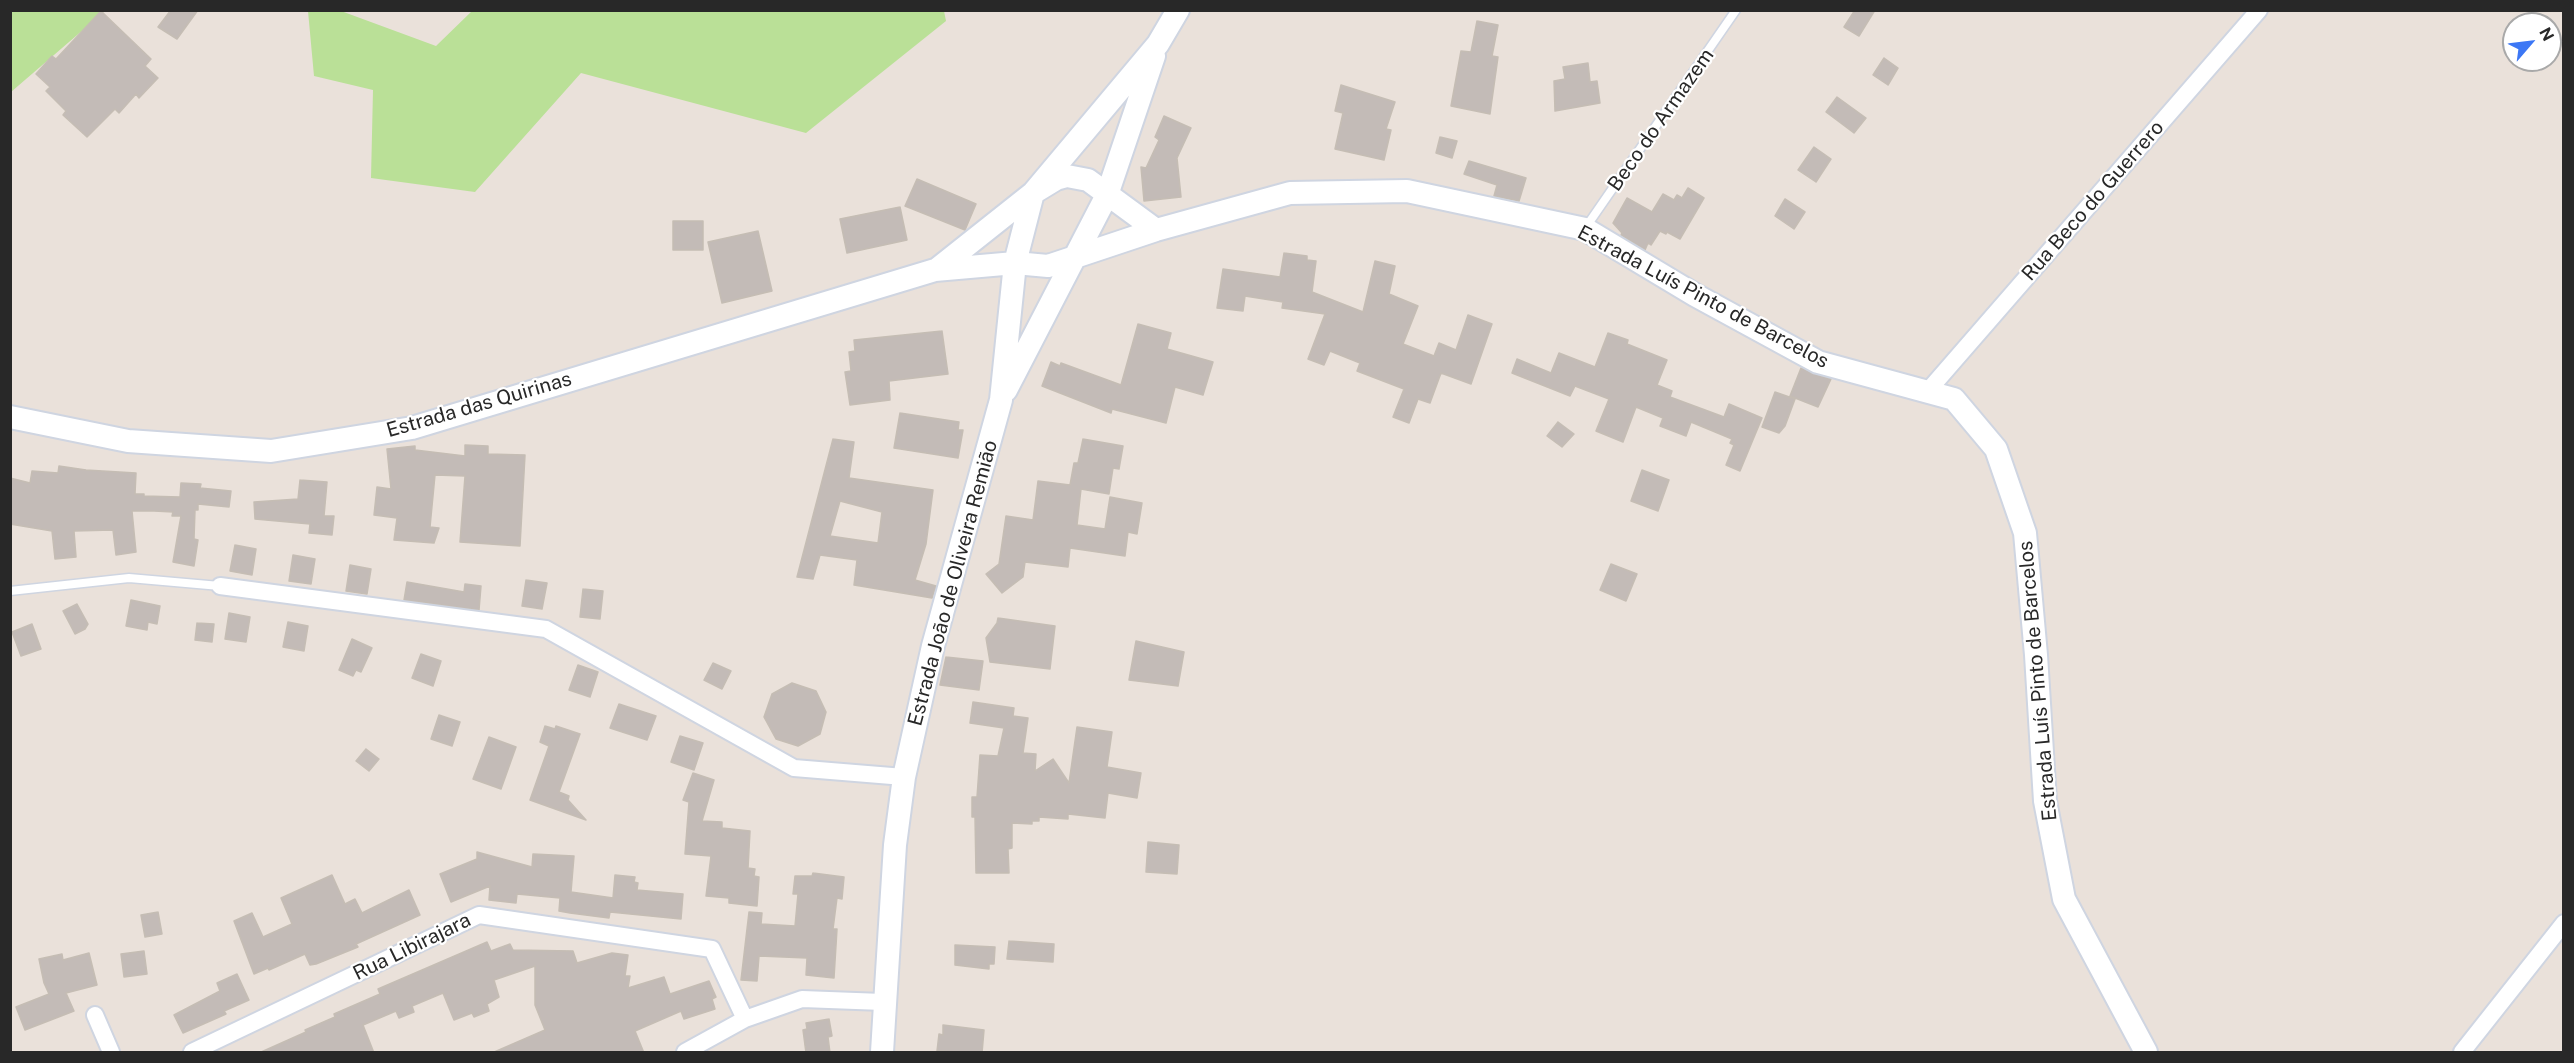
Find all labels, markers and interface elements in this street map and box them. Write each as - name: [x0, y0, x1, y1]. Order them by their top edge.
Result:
- north arrow: [2502, 12, 2562, 72]
- text: N: [2535, 24, 2558, 44]
- street label: Beco do Armazem: [1603, 44, 1719, 196]
- street label: Rua Beco do Guerrero: [2017, 116, 2169, 286]
- street label: Estrada Luís Pinto de Barcelos: [1573, 220, 1833, 374]
- street label: Estrada das Quirinas: [384, 367, 574, 443]
- street label: Estrada João de Oliveira Remião: [903, 438, 1003, 728]
- street label: Estrada Luís Pinto de Barcelos: [2014, 540, 2062, 822]
- street label: Rua Libirajara: [349, 908, 475, 986]

